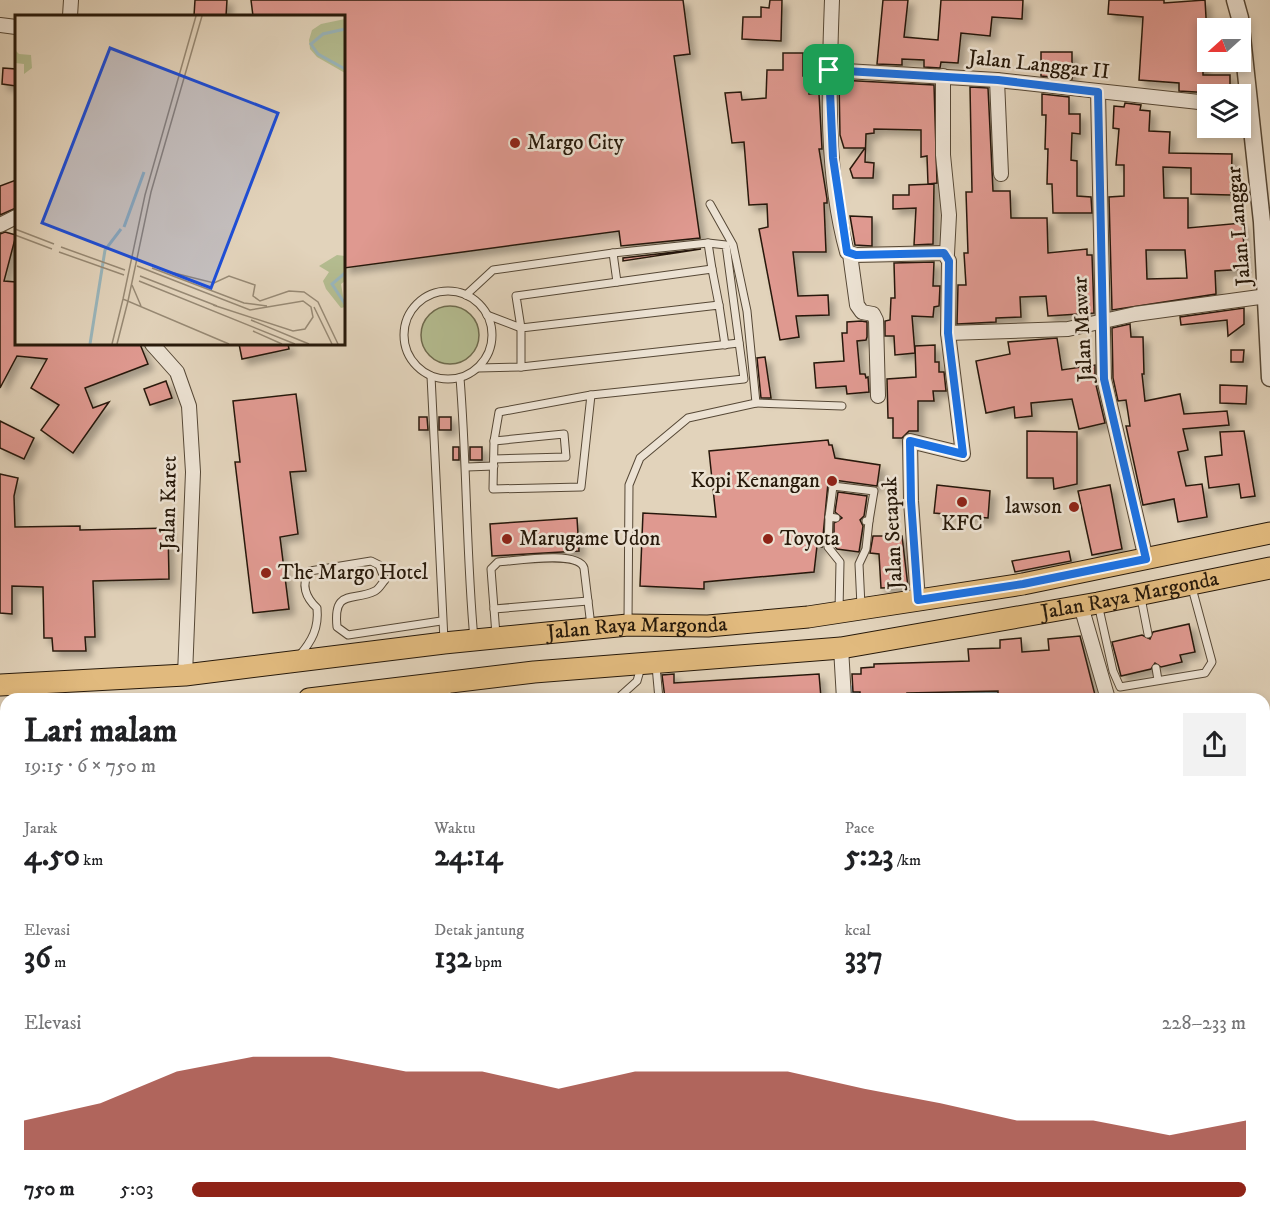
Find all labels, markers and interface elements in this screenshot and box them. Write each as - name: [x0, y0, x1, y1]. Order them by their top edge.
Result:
- inset map: [15, 15, 345, 345]
- north arrow: [1197, 18, 1251, 72]
- map controls: [1197, 18, 1251, 138]
- pin: [803, 44, 854, 95]
- street label: Jalan Langgar II: [965, 44, 1111, 85]
- icon: arrive: [812, 53, 845, 86]
- button: layers: [1197, 84, 1251, 138]
- place label: Margo City: [527, 130, 625, 156]
- marker: Margo City: [508, 136, 522, 150]
- street label: Jalan Langgar: [1221, 165, 1257, 289]
- street label: Jalan Mawar: [1067, 275, 1099, 384]
- street label: Jalan Karet: [155, 455, 183, 552]
- place label: Kopi Kenangan: [691, 468, 820, 494]
- marker: Kopi Kenangan: [825, 474, 839, 488]
- street label: Jalan Setapak: [877, 475, 909, 592]
- place label: lawson: [1005, 494, 1062, 520]
- marker: KFC: [955, 495, 969, 509]
- marker: lawson: [1067, 500, 1081, 514]
- place label: KFC: [941, 511, 983, 537]
- place label: Marugame Udon: [519, 526, 661, 552]
- place label: Toyota: [780, 526, 840, 552]
- marker: Marugame Udon: [500, 532, 514, 546]
- marker: Toyota: [761, 532, 775, 546]
- place label: The Margo Hotel: [278, 560, 429, 586]
- marker: The Margo Hotel: [259, 566, 273, 580]
- street label: Jalan Raya Margonda: [1037, 566, 1221, 626]
- street label: Jalan Raya Margonda: [544, 611, 728, 646]
- text: Lari malam: [24, 711, 177, 752]
- button: share: [1183, 713, 1246, 776]
- text: 19:15 · 6 × 750 m: [24, 754, 156, 779]
- text: Jarak: [24, 818, 58, 838]
- text: Waktu: [434, 818, 476, 838]
- text: Pace: [845, 818, 874, 838]
- text: 4.50: [24, 838, 80, 875]
- text: 24:14: [434, 838, 502, 875]
- text: 5:23: [845, 838, 893, 875]
- text: km: [80, 850, 103, 870]
- text: /km: [893, 850, 921, 870]
- text: Elevasi: [24, 920, 70, 940]
- text: Detak jantung: [434, 920, 524, 940]
- text: kcal: [845, 920, 871, 940]
- text: 36: [24, 940, 51, 977]
- text: 132: [434, 940, 471, 977]
- text: 337: [845, 940, 883, 977]
- text: m: [51, 952, 66, 972]
- text: bpm: [471, 952, 502, 972]
- text: Elevasi: [24, 1011, 82, 1036]
- text: 228–233 m: [1162, 1011, 1246, 1036]
- text: 750 m: [24, 1177, 74, 1202]
- text: 5:03: [120, 1177, 153, 1202]

